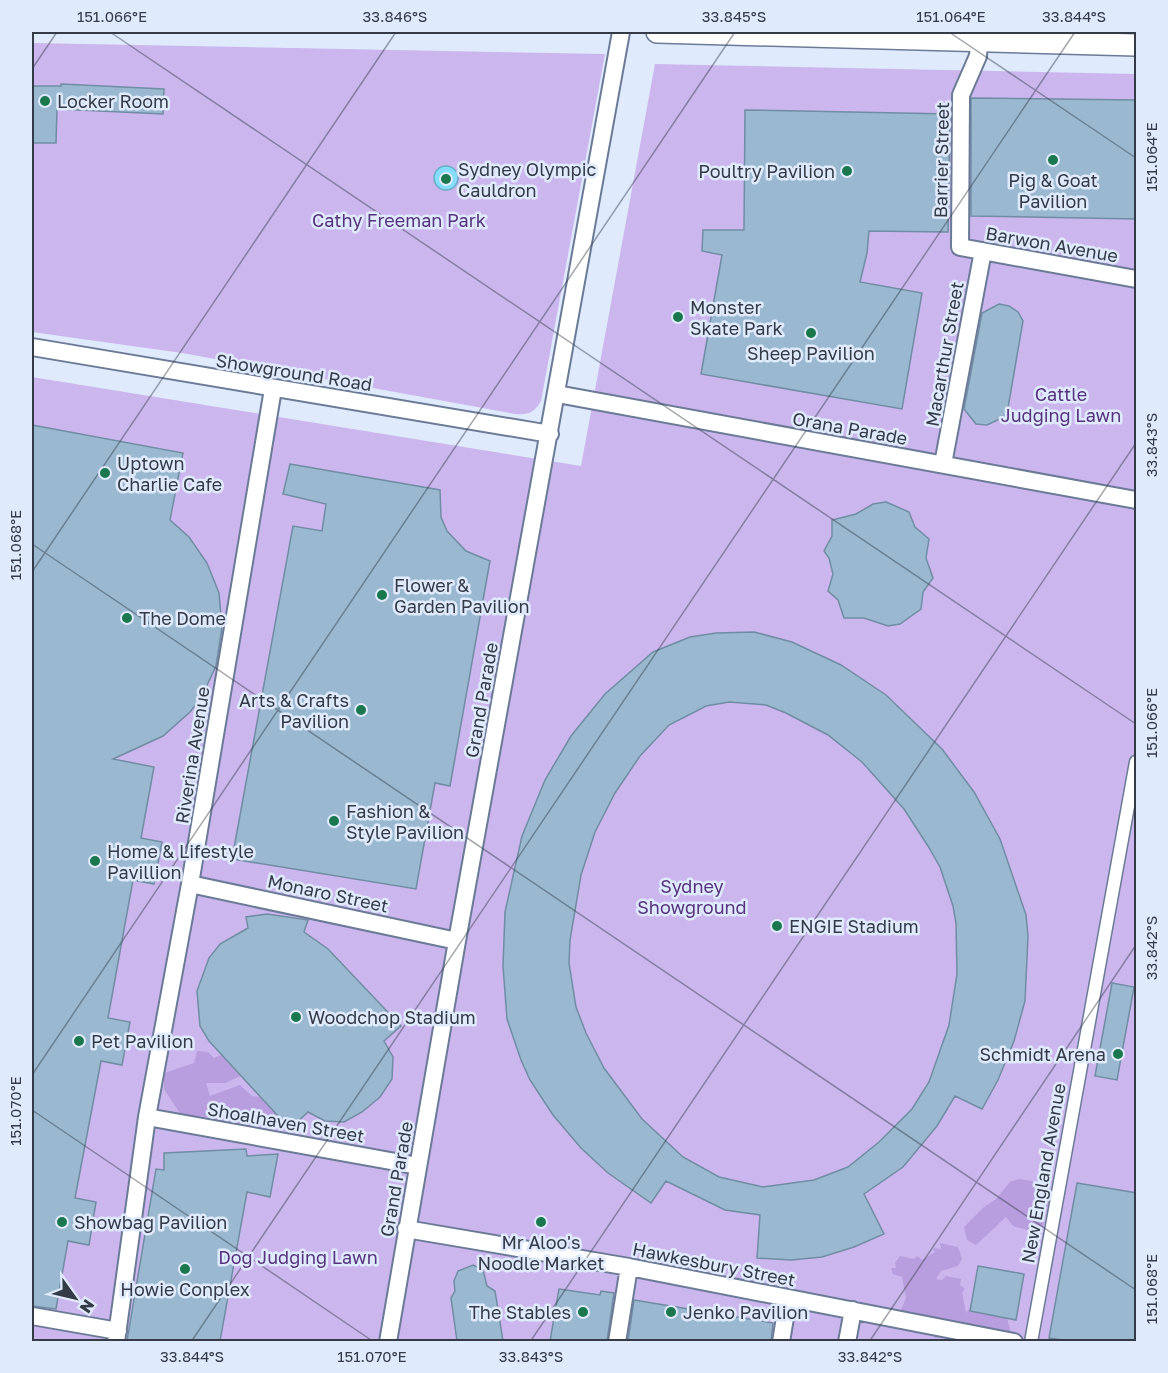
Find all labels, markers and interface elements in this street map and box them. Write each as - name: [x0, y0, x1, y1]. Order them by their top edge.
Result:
- text: 151.066°E: [77, 7, 147, 25]
- text: 33.846°S: [363, 7, 427, 25]
- text: 33.845°S: [702, 7, 766, 25]
- text: 151.064°E: [916, 7, 986, 25]
- text: 33.844°S: [1042, 7, 1106, 25]
- place label: Locker Room: [57, 90, 169, 112]
- marker: Locker Room: [38, 94, 52, 108]
- street label: Barrier Street: [929, 102, 953, 218]
- text: 151.064°E: [1142, 122, 1160, 192]
- marker: Pig & Goat Pavilion: [1046, 153, 1060, 167]
- place label: Sydney Olympic Cauldron: [458, 158, 596, 201]
- place label: Poultry Pavilion: [698, 160, 835, 182]
- marker: Poultry Pavilion: [840, 164, 854, 178]
- place label: Pig & Goat Pavilion: [1008, 169, 1098, 212]
- marker: Sydney Olympic Cauldron: [439, 172, 453, 186]
- park label: Cathy Freeman Park: [312, 209, 486, 231]
- street label: Barwon Avenue: [984, 222, 1120, 266]
- street label: Macarthur Street: [920, 280, 968, 428]
- place label: Monster Skate Park: [690, 296, 783, 339]
- marker: Monster Skate Park: [671, 310, 685, 324]
- marker: Sheep Pavilion: [804, 326, 818, 340]
- place label: Sheep Pavilion: [747, 342, 875, 364]
- street label: Showground Road: [214, 349, 374, 395]
- park label: Cattle Judging Lawn: [1001, 383, 1121, 426]
- street label: Orana Parade: [791, 407, 909, 449]
- text: 33.843°S: [1142, 413, 1160, 477]
- place label: Uptown Charlie Cafe: [117, 452, 222, 495]
- marker: Uptown Charlie Cafe: [98, 466, 112, 480]
- text: 151.068°E: [6, 510, 24, 580]
- place label: Flower & Garden Pavilion: [394, 574, 530, 617]
- marker: Flower & Garden Pavilion: [375, 588, 389, 602]
- place label: The Dome: [139, 607, 226, 629]
- marker: The Dome: [120, 611, 134, 625]
- street label: Grand Parade: [460, 641, 502, 759]
- street label: Riverina Avenue: [170, 685, 214, 825]
- text: 151.066°E: [1142, 688, 1160, 758]
- place label: Arts & Crafts Pavilion: [239, 689, 349, 732]
- marker: Arts & Crafts Pavilion: [354, 703, 368, 717]
- place label: Fashion & Style Pavilion: [346, 800, 464, 843]
- marker: Fashion & Style Pavilion: [327, 814, 341, 828]
- place label: Home & Lifestyle Pavillion: [107, 840, 254, 883]
- marker: Home & Lifestyle Pavillion: [88, 854, 102, 868]
- street label: Monaro Street: [266, 869, 390, 917]
- park label: Sydney Showground: [637, 875, 747, 918]
- place label: ENGIE Stadium: [789, 915, 919, 937]
- text: 33.842°S: [1142, 916, 1160, 980]
- marker: ENGIE Stadium: [770, 919, 784, 933]
- place label: Woodchop Stadium: [308, 1006, 476, 1028]
- marker: Woodchop Stadium: [289, 1010, 303, 1024]
- place label: Pet Pavilion: [91, 1030, 194, 1052]
- marker: Pet Pavilion: [72, 1034, 86, 1048]
- place label: Schmidt Arena: [979, 1043, 1106, 1065]
- marker: Schmidt Arena: [1111, 1047, 1125, 1061]
- text: 151.070°E: [6, 1076, 24, 1146]
- street label: New England Avenue: [1016, 1081, 1070, 1265]
- street label: Shoalhaven Street: [206, 1097, 366, 1147]
- street label: Grand Parade: [375, 1120, 417, 1238]
- place label: Showbag Pavilion: [74, 1211, 227, 1233]
- marker: Showbag Pavilion: [55, 1215, 69, 1229]
- marker: Mr Aloo's Noodle Market: [534, 1215, 548, 1229]
- place label: Mr Aloo's Noodle Market: [478, 1231, 605, 1274]
- street label: Hawkesbury Street: [631, 1237, 797, 1291]
- park label: Dog Judging Lawn: [218, 1246, 378, 1268]
- text: 151.068°E: [1142, 1254, 1160, 1324]
- marker: Howie Conplex: [178, 1262, 192, 1276]
- north arrow: [45, 1268, 105, 1328]
- place label: Howie Conplex: [120, 1278, 250, 1300]
- text: N: [76, 1296, 99, 1317]
- place label: The Stables: [469, 1301, 571, 1323]
- place label: Jenko Pavilion: [683, 1301, 808, 1323]
- marker: The Stables: [576, 1305, 590, 1319]
- marker: Jenko Pavilion: [664, 1305, 678, 1319]
- text: 33.844°S: [160, 1347, 224, 1365]
- text: 151.070°E: [337, 1347, 407, 1365]
- text: 33.843°S: [499, 1347, 563, 1365]
- text: 33.842°S: [838, 1347, 902, 1365]

